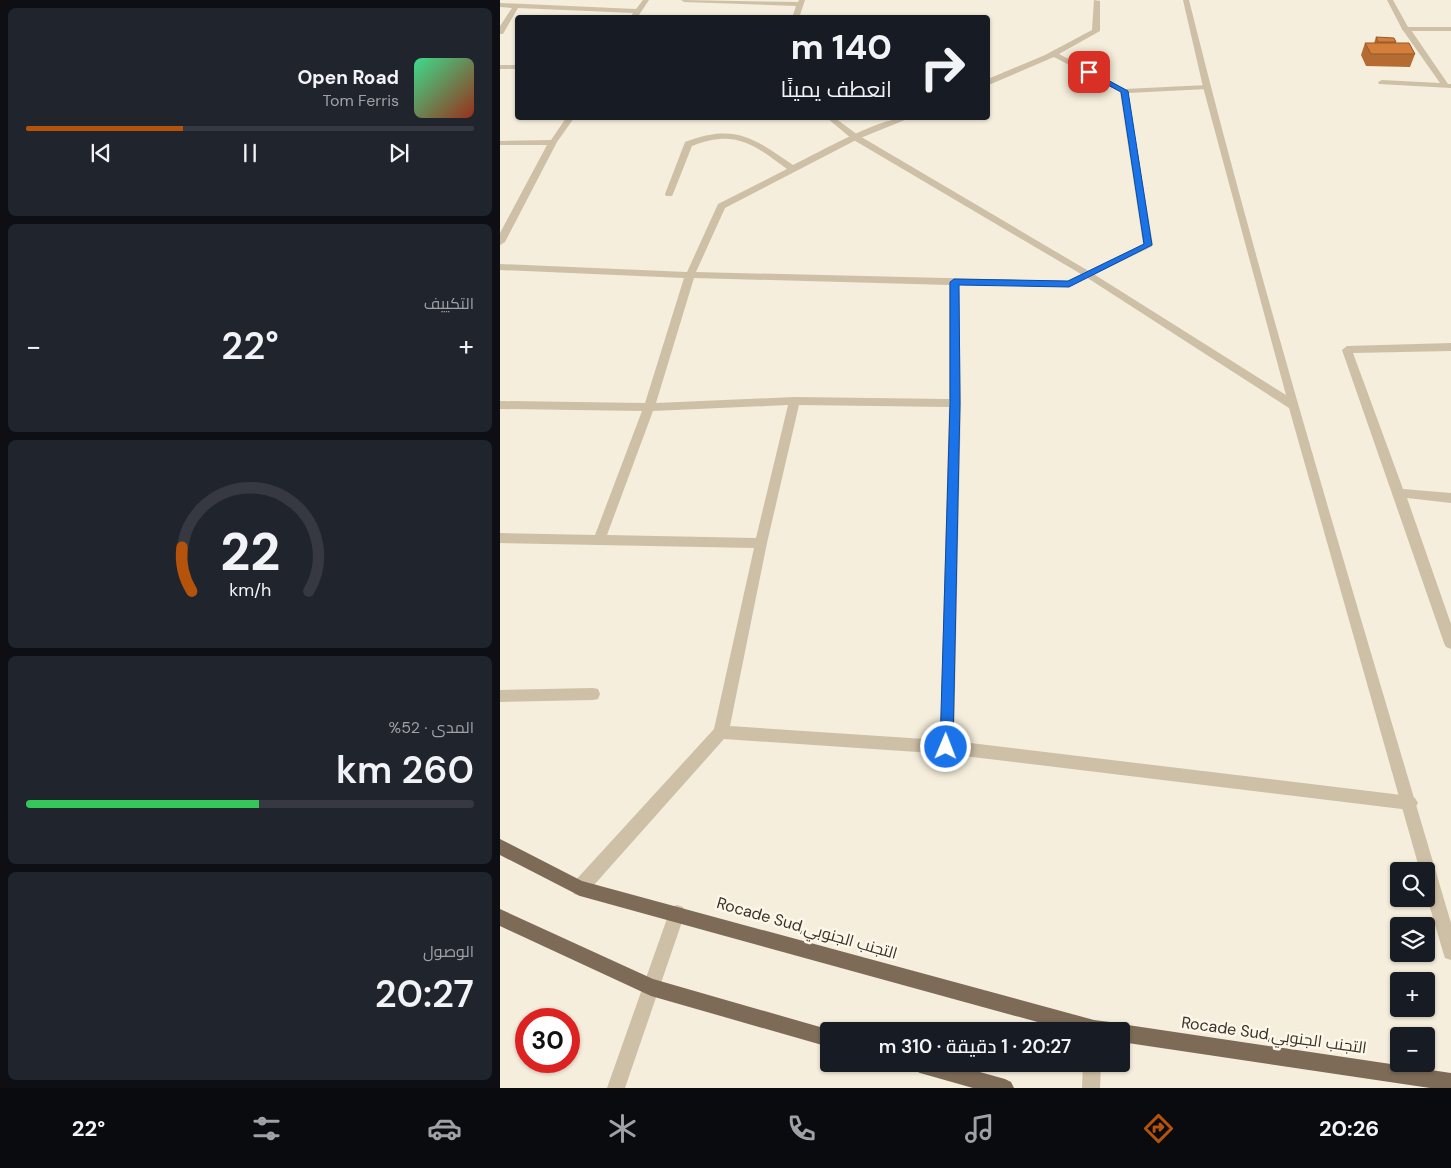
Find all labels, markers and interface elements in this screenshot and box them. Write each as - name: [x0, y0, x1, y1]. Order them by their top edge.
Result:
- text: 140 m: [791, 24, 892, 70]
- icon: right: [910, 35, 975, 100]
- pin: [1068, 51, 1110, 93]
- icon: arrive: [1075, 58, 1103, 86]
- text: Open Road: [297, 65, 399, 90]
- text: انعطف يمينًا: [781, 75, 892, 104]
- text: Tom Ferris: [322, 90, 399, 111]
- icon: previous: [87, 139, 115, 167]
- icon: pause: [236, 139, 264, 167]
- icon: next: [385, 139, 413, 167]
- text: التكييف: [424, 293, 474, 314]
- text: 22°: [221, 321, 279, 371]
- text: −: [26, 328, 41, 365]
- text: +: [459, 328, 474, 365]
- text: 22: [220, 518, 280, 586]
- text: km/h: [229, 578, 271, 602]
- text: المدى · 52%: [389, 717, 474, 738]
- position arrow: [919, 720, 971, 772]
- text: 260 km: [336, 745, 474, 795]
- map controls: [1390, 862, 1435, 1072]
- button: search: [1390, 862, 1435, 907]
- street label: Rocade Sud,التجنب الجنوبي: [713, 892, 900, 967]
- button: layers: [1390, 917, 1435, 962]
- text: الوصول: [423, 941, 474, 962]
- text: 20:27: [375, 969, 474, 1019]
- button: +: [1390, 972, 1435, 1017]
- speed limit sign: 30: [515, 1008, 580, 1073]
- street label: Rocade Sud,التجنب الجنوبي: [1180, 1012, 1368, 1061]
- button: −: [1390, 1027, 1435, 1072]
- text: 20:27 · 1 دقيقة · 310 m: [879, 1034, 1071, 1059]
- icon: filters: [249, 1111, 284, 1146]
- icon: car: [427, 1111, 462, 1146]
- icon: climate: [605, 1111, 640, 1146]
- icon: phone: [784, 1111, 819, 1146]
- icon: music: [962, 1111, 997, 1146]
- icon: directions: [1141, 1111, 1176, 1146]
- text: 22°: [72, 1114, 105, 1143]
- text: 20:26: [1319, 1114, 1379, 1143]

